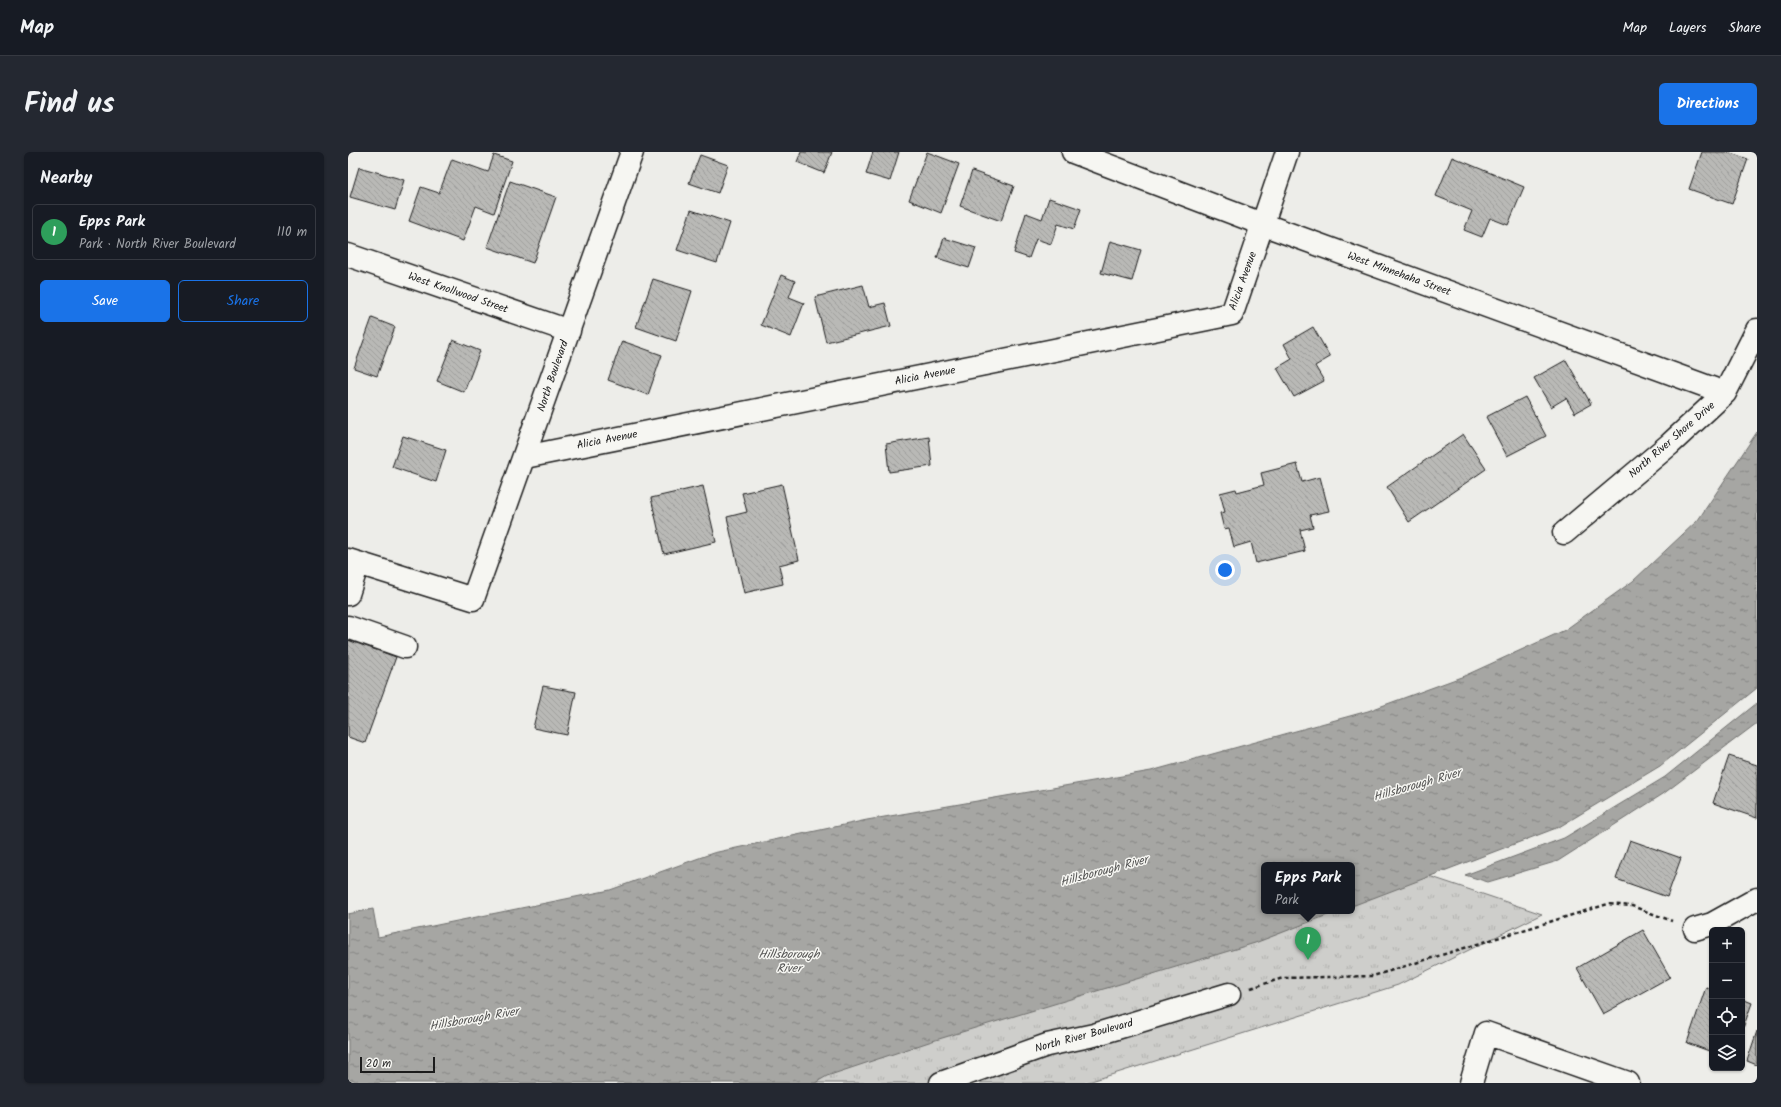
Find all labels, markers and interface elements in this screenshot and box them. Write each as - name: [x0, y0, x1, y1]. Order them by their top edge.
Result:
- text: Map: [20, 13, 54, 43]
- text: Map: [1623, 17, 1647, 39]
- text: Layers: [1669, 17, 1707, 39]
- text: Share: [1729, 17, 1761, 39]
- text: Find us: [24, 82, 115, 127]
- button: Directions: [1659, 83, 1757, 125]
- text: Nearby: [40, 165, 92, 192]
- text: Epps Park: [79, 210, 145, 234]
- text: 1: [52, 222, 56, 243]
- text: 110 m: [277, 222, 307, 243]
- text: Park · North River Boulevard: [79, 234, 236, 255]
- street label: West Minnehaha Street: [1345, 247, 1454, 301]
- street label: Alicia Avenue: [1224, 249, 1262, 313]
- street label: West Knollwood Street: [406, 267, 511, 319]
- button: Save: [40, 280, 170, 322]
- button: Share: [178, 280, 308, 322]
- street label: North Boulevard: [532, 337, 574, 414]
- street label: Alicia Avenue: [893, 361, 957, 391]
- street label: North River Shore Drive: [1625, 397, 1719, 483]
- street label: Alicia Avenue: [575, 425, 639, 455]
- your location: [1215, 560, 1235, 580]
- water label: Hillsborough River: [1371, 763, 1466, 807]
- water label: Hillsborough River: [1058, 849, 1153, 892]
- popup: [1261, 862, 1355, 914]
- text: Epps Park: [1275, 866, 1341, 890]
- text: Park: [1275, 890, 1299, 911]
- pin: 1: [1295, 927, 1321, 960]
- map controls: [1709, 927, 1745, 1071]
- button: +: [1709, 927, 1745, 963]
- water label: Hillsborough River: [759, 945, 821, 978]
- button: −: [1709, 963, 1745, 999]
- button: locate: [1709, 999, 1745, 1035]
- water label: Hillsborough River: [428, 1001, 523, 1036]
- street label: North River Boulevard: [1033, 1014, 1136, 1058]
- button: layers: [1709, 1035, 1745, 1071]
- scale bar: [360, 1055, 435, 1074]
- text: 20 m: [366, 1055, 391, 1073]

